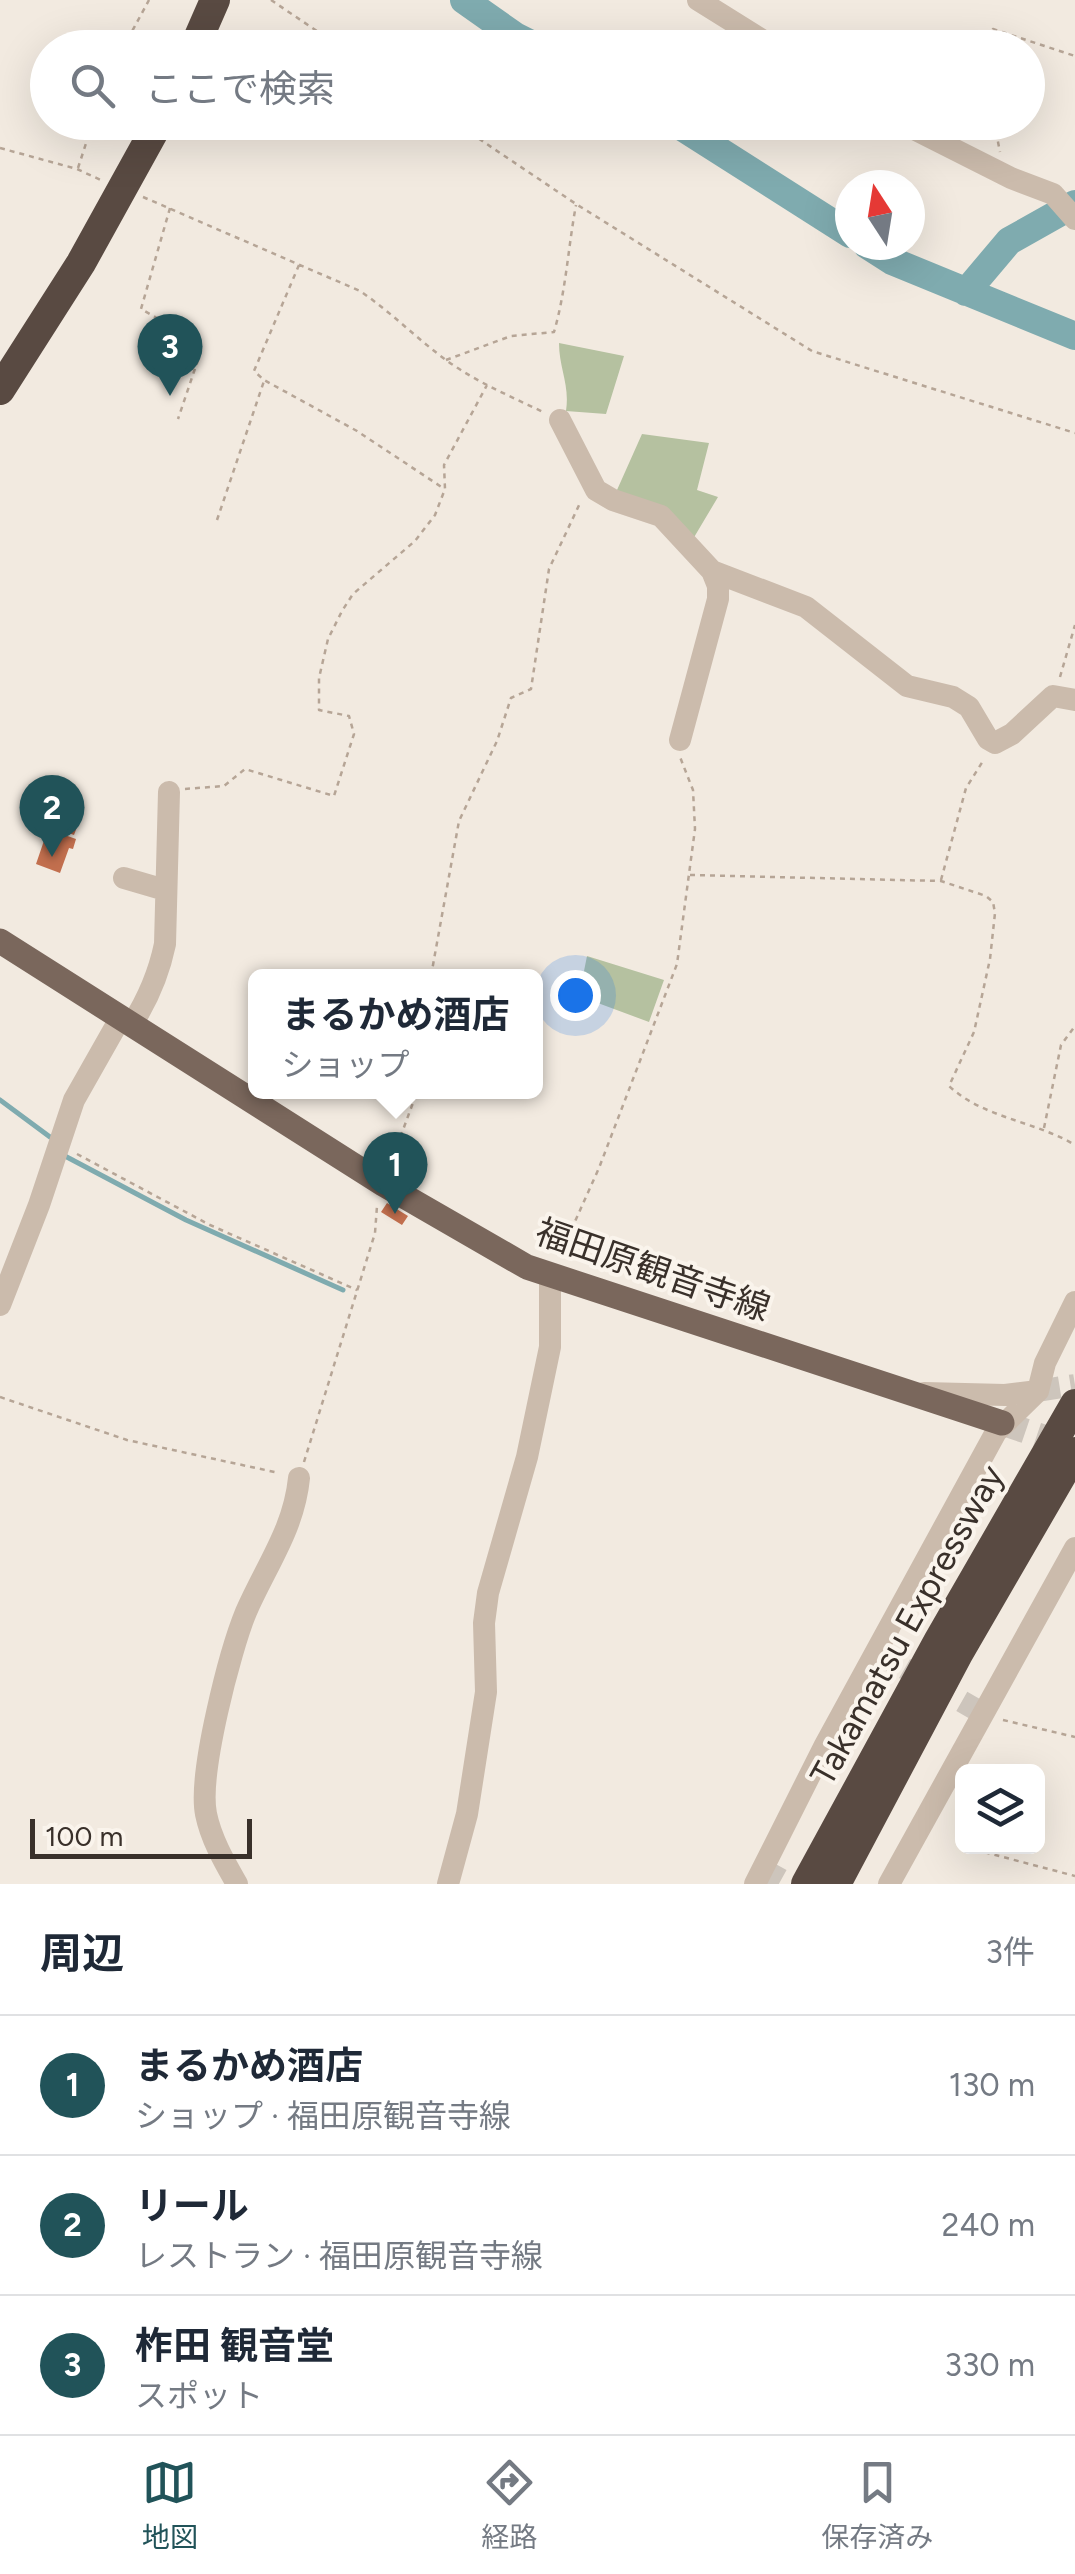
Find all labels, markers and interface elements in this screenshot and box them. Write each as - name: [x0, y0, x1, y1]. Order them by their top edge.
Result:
- search box: [30, 30, 1045, 140]
- icon: search: [65, 58, 120, 113]
- text: ここで検索: [145, 66, 335, 112]
- north arrow: [835, 170, 925, 260]
- pin: 3: [138, 314, 202, 396]
- pin: 2: [20, 774, 84, 857]
- popup: [248, 969, 543, 1099]
- your location: [550, 970, 601, 1021]
- text: まるかめ酒店: [281, 992, 510, 1038]
- text: ショップ: [281, 1046, 410, 1084]
- pin: 1: [362, 1132, 428, 1214]
- street label: 福田原観音寺線: [530, 1210, 776, 1330]
- street label: Takamatsu Expressway: [802, 1457, 1013, 1792]
- map controls: [955, 1764, 1045, 1854]
- button: layers: [955, 1764, 1045, 1854]
- scale bar: [30, 1814, 252, 1858]
- text: 100 m: [45, 1819, 123, 1853]
- text: 周辺: [40, 1928, 124, 1979]
- text: 3件: [986, 1933, 1035, 1971]
- text: まるかめ酒店: [135, 2043, 363, 2089]
- text: 1: [66, 2066, 79, 2104]
- text: 130 m: [949, 2066, 1035, 2104]
- text: ショップ · 福田原観音寺線: [135, 2097, 511, 2135]
- text: リール: [135, 2183, 249, 2229]
- text: 2: [63, 2206, 82, 2244]
- text: 240 m: [942, 2206, 1035, 2244]
- text: レストラン · 福田原観音寺線: [135, 2237, 543, 2275]
- text: 柞田 観音堂: [135, 2323, 334, 2369]
- text: 3: [64, 2346, 81, 2384]
- text: 330 m: [945, 2346, 1035, 2384]
- text: スポット: [135, 2377, 263, 2415]
- tab: 地図: [142, 2455, 198, 2555]
- tab: 経路: [481, 2455, 537, 2555]
- tab: 保存済み: [821, 2455, 933, 2555]

